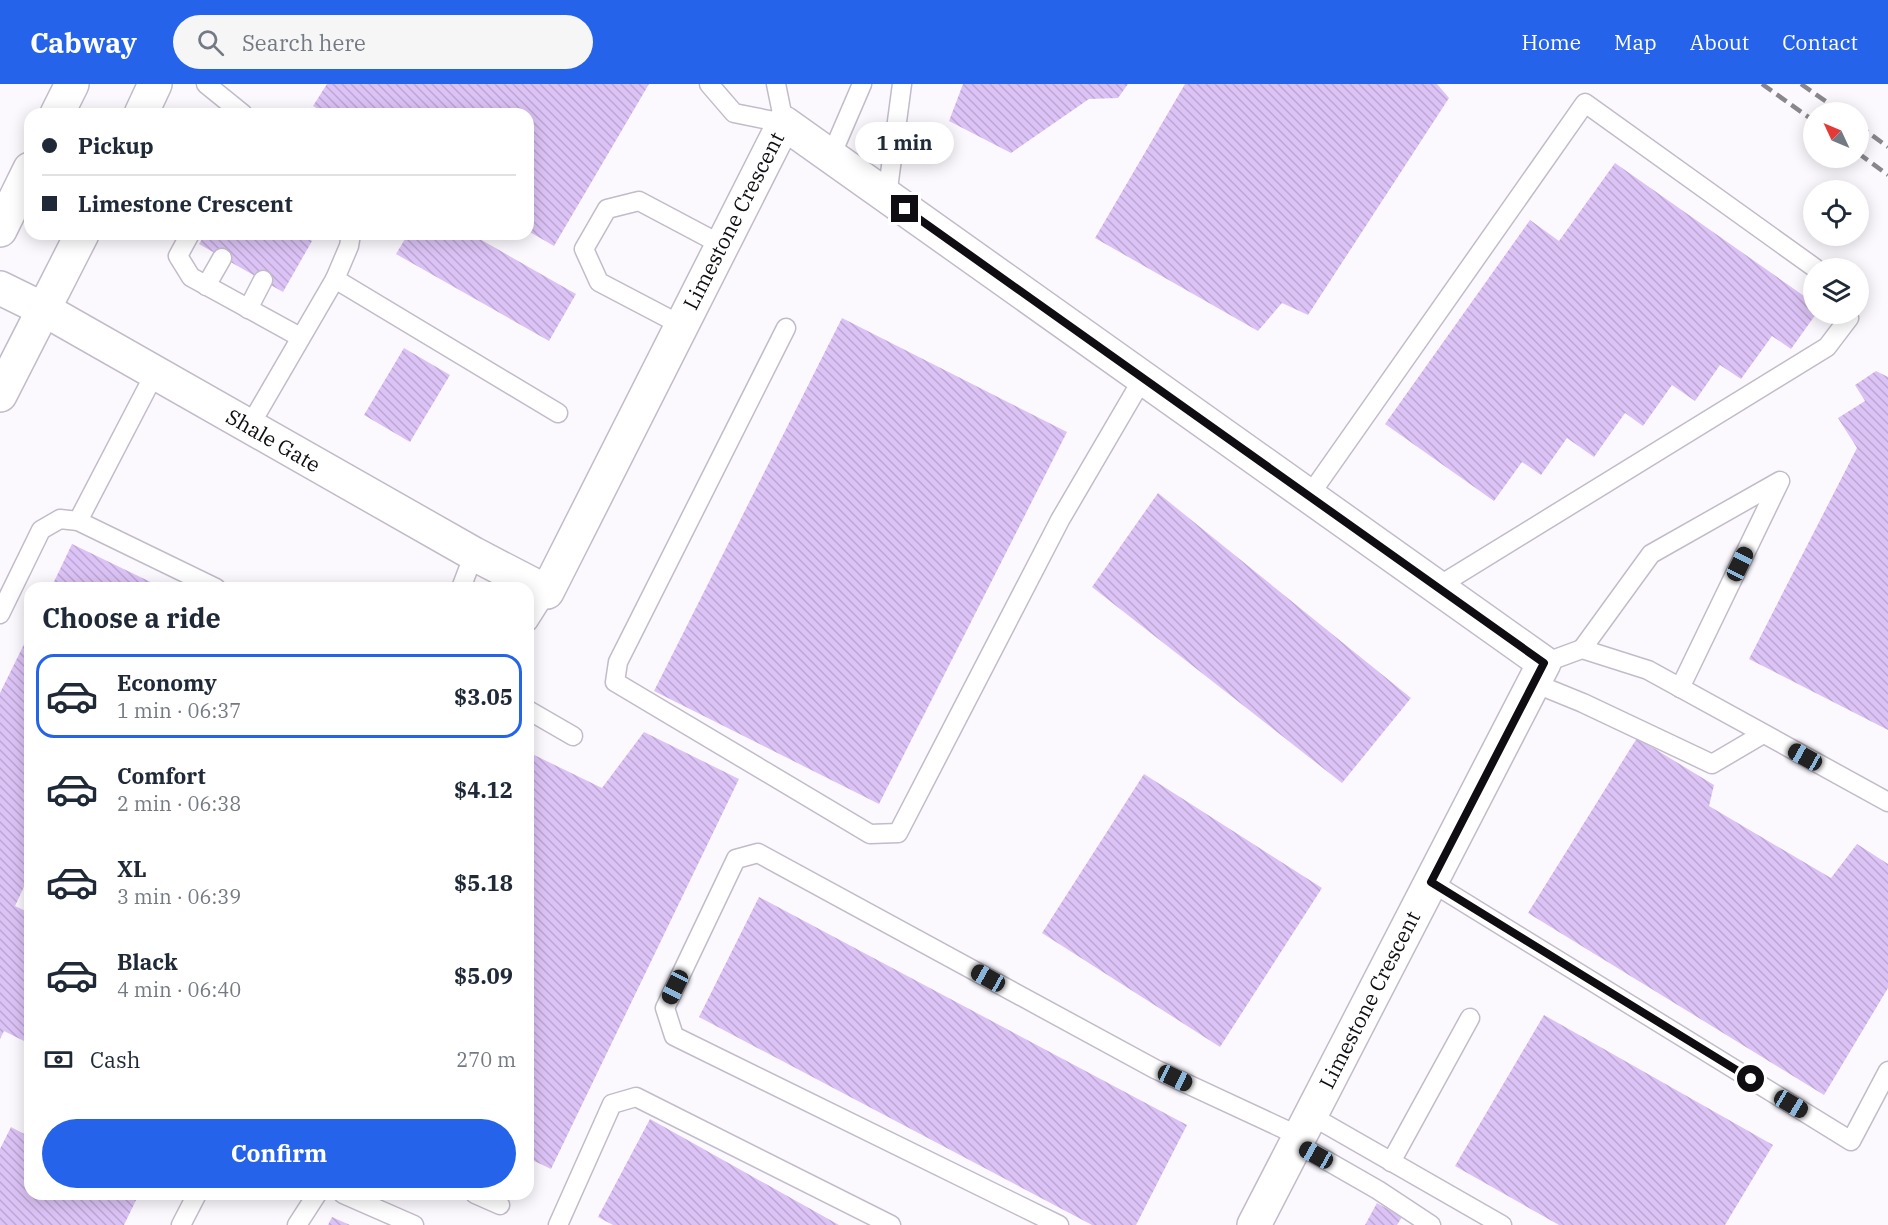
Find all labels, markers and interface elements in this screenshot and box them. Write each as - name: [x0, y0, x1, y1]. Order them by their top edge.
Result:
- search box: [173, 15, 593, 69]
- text: Cabway: [30, 24, 137, 61]
- icon: search: [194, 26, 227, 59]
- text: Search here: [242, 28, 366, 57]
- text: Home: [1521, 28, 1581, 56]
- text: Map: [1614, 28, 1657, 56]
- text: About: [1690, 28, 1749, 56]
- text: Contact: [1782, 28, 1858, 56]
- north arrow: [1803, 102, 1869, 168]
- map controls: [1803, 102, 1869, 324]
- callout: 1 min: [856, 122, 954, 164]
- street label: Limestone Crescent: [676, 127, 790, 314]
- text: 1 min: [877, 129, 933, 156]
- text: Pickup: [78, 131, 154, 160]
- button: locate: [1803, 180, 1869, 246]
- text: Limestone Crescent: [78, 189, 293, 218]
- route end: [891, 195, 918, 222]
- button: layers: [1803, 258, 1869, 324]
- street label: Shale Gate: [221, 402, 326, 478]
- car: [1724, 544, 1756, 584]
- text: Choose a ride: [42, 600, 221, 635]
- text: Economy: [117, 668, 217, 697]
- icon: car: [45, 669, 99, 723]
- text: $3.05: [454, 682, 513, 711]
- text: 1 min · 06:37: [117, 697, 241, 724]
- car: [1785, 740, 1825, 774]
- text: Comfort: [117, 761, 206, 790]
- icon: car: [45, 762, 99, 816]
- text: $4.12: [454, 775, 513, 804]
- text: 2 min · 06:38: [117, 790, 241, 817]
- text: XL: [117, 854, 147, 883]
- icon: car: [45, 855, 99, 909]
- text: $5.18: [454, 868, 513, 897]
- text: 3 min · 06:39: [117, 883, 241, 910]
- street label: Limestone Crescent: [1312, 906, 1426, 1093]
- text: Black: [117, 947, 178, 976]
- icon: car: [45, 948, 99, 1002]
- text: $5.09: [454, 961, 513, 990]
- car: [968, 961, 1008, 995]
- car: [659, 967, 691, 1007]
- text: 4 min · 06:40: [117, 976, 241, 1003]
- icon: cash: [42, 1043, 75, 1076]
- text: Cash: [90, 1045, 141, 1074]
- text: 270 m: [456, 1046, 516, 1073]
- car: [1155, 1062, 1195, 1094]
- route start: [1737, 1065, 1764, 1092]
- car: [1771, 1087, 1811, 1121]
- button: Confirm: [42, 1119, 516, 1188]
- car: [1296, 1138, 1336, 1172]

